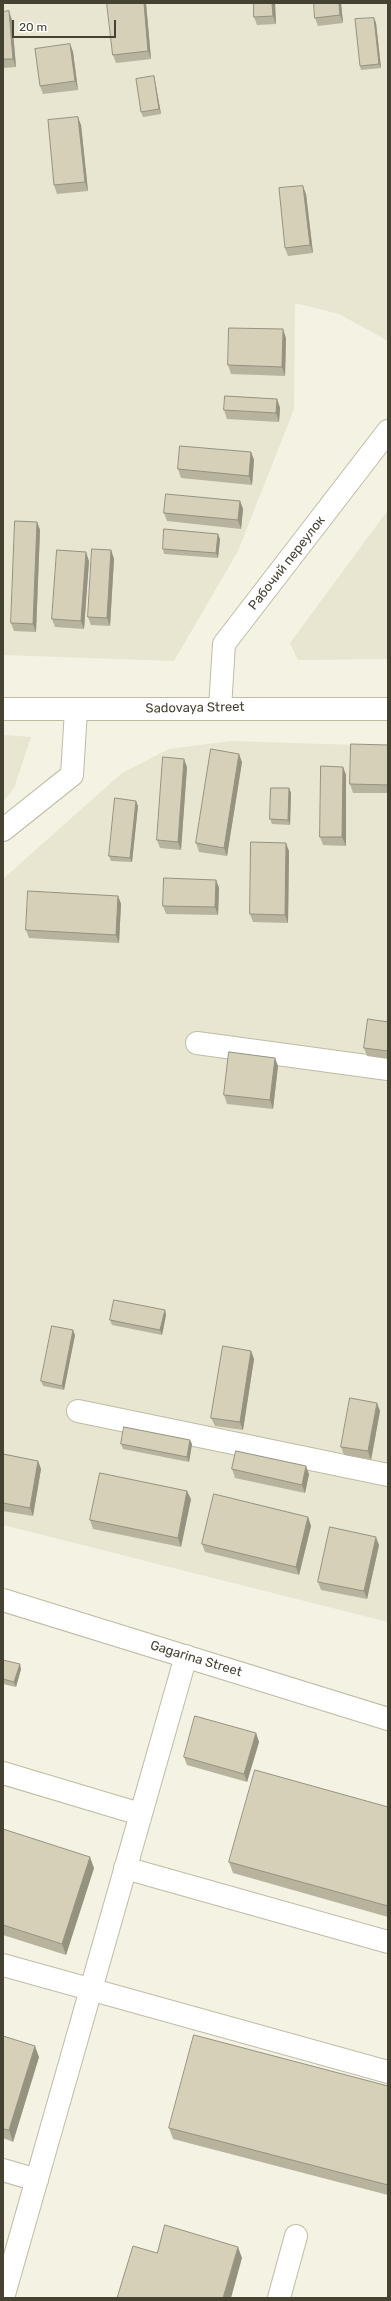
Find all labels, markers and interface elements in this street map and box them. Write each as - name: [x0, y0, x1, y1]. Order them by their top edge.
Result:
- scale bar: [14, 12, 118, 38]
- text: 20 m: [19, 20, 47, 34]
- street label: Рабочий переулок: [245, 513, 329, 613]
- street label: Sadovaya Street: [145, 699, 245, 717]
- street label: Gagarina Street: [148, 1638, 244, 1680]

